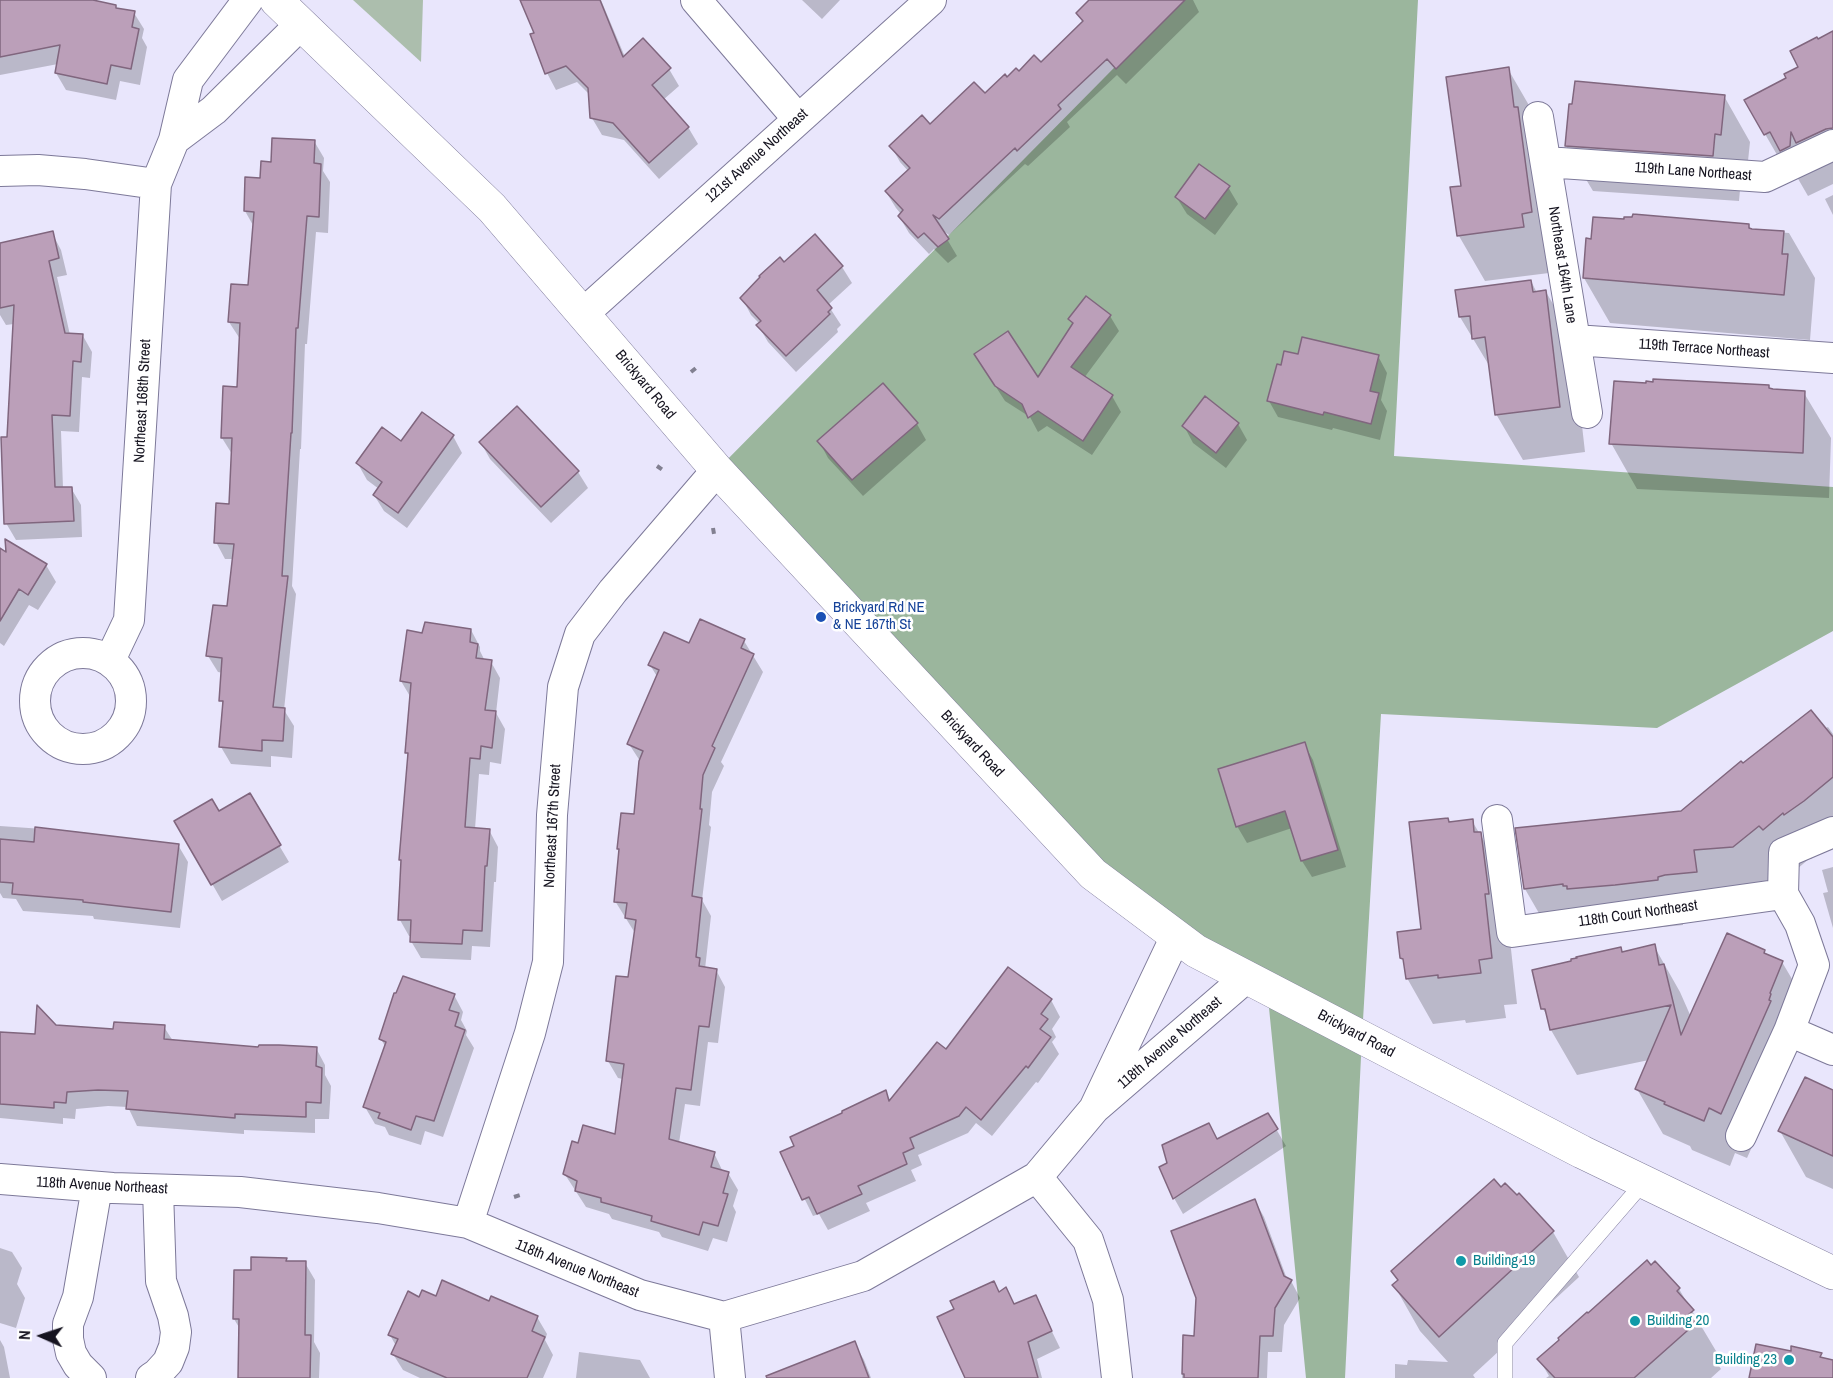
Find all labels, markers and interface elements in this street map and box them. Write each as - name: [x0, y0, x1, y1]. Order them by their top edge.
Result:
- street label: 121st Avenue Northeast: [702, 105, 812, 207]
- street label: 119th Lane Northeast: [1634, 159, 1752, 185]
- street label: Northeast 164th Lane: [1544, 205, 1580, 325]
- street label: 119th Terrace Northeast: [1638, 335, 1770, 363]
- street label: Northeast 168th Street: [131, 339, 155, 463]
- street label: Brickyard Road: [611, 347, 679, 423]
- place label: Brickyard Rd NE & NE 167th St: [833, 599, 925, 634]
- marker: Brickyard Rd NE & NE 167th St: [814, 610, 828, 624]
- street label: Brickyard Road: [937, 707, 1007, 781]
- street label: Northeast 167th Street: [541, 764, 565, 888]
- street label: 118th Court Northeast: [1577, 897, 1699, 931]
- street label: 118th Avenue Northeast: [1114, 993, 1226, 1093]
- street label: Brickyard Road: [1314, 1006, 1398, 1062]
- street label: 118th Avenue Northeast: [36, 1174, 168, 1198]
- street label: 118th Avenue Northeast: [513, 1236, 641, 1302]
- place label: Building 19: [1473, 1252, 1535, 1270]
- marker: Building 19: [1454, 1254, 1468, 1268]
- north arrow: [12, 1306, 72, 1366]
- place label: Building 20: [1647, 1312, 1709, 1330]
- marker: Building 20: [1628, 1314, 1642, 1328]
- text: N: [13, 1330, 35, 1340]
- place label: Building 23: [1715, 1351, 1777, 1369]
- marker: Building 23: [1782, 1353, 1796, 1367]

